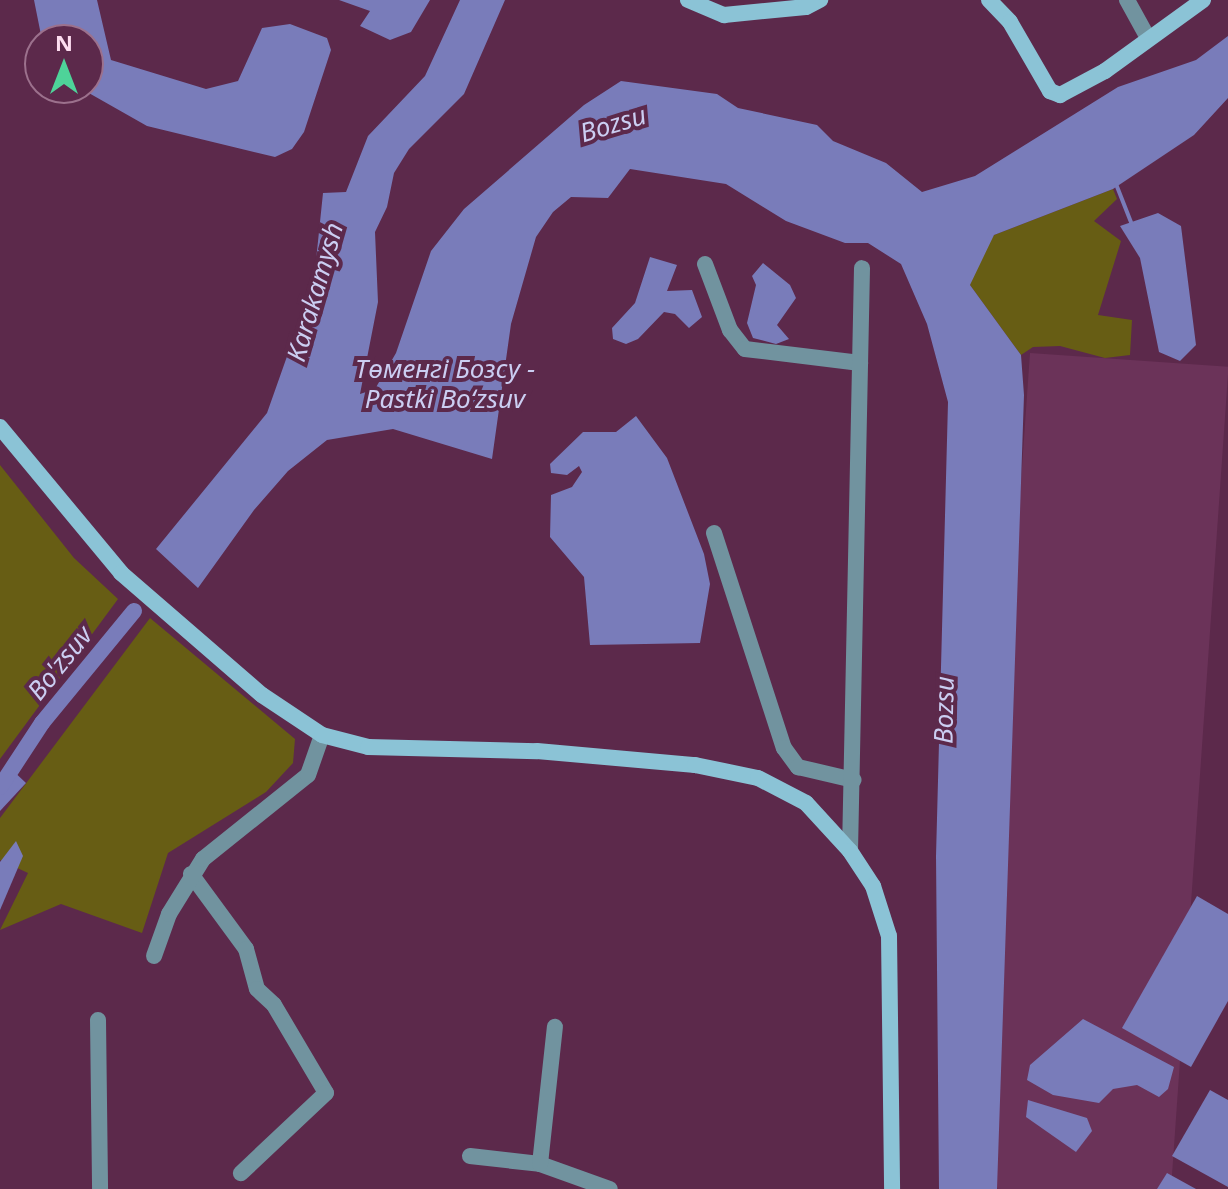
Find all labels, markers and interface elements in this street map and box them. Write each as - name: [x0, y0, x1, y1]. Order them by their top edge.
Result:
- north arrow: [24, 24, 104, 104]
- text: N: [55, 27, 73, 57]
- water label: Bozsu: [576, 99, 650, 149]
- water label: Karakamysh: [280, 219, 350, 365]
- water label: Төменгі Бозсу - Pastki Boʻzsuv: [355, 353, 535, 414]
- water label: Bo'zsuv: [21, 620, 99, 706]
- water label: Bozsu: [928, 676, 960, 744]

